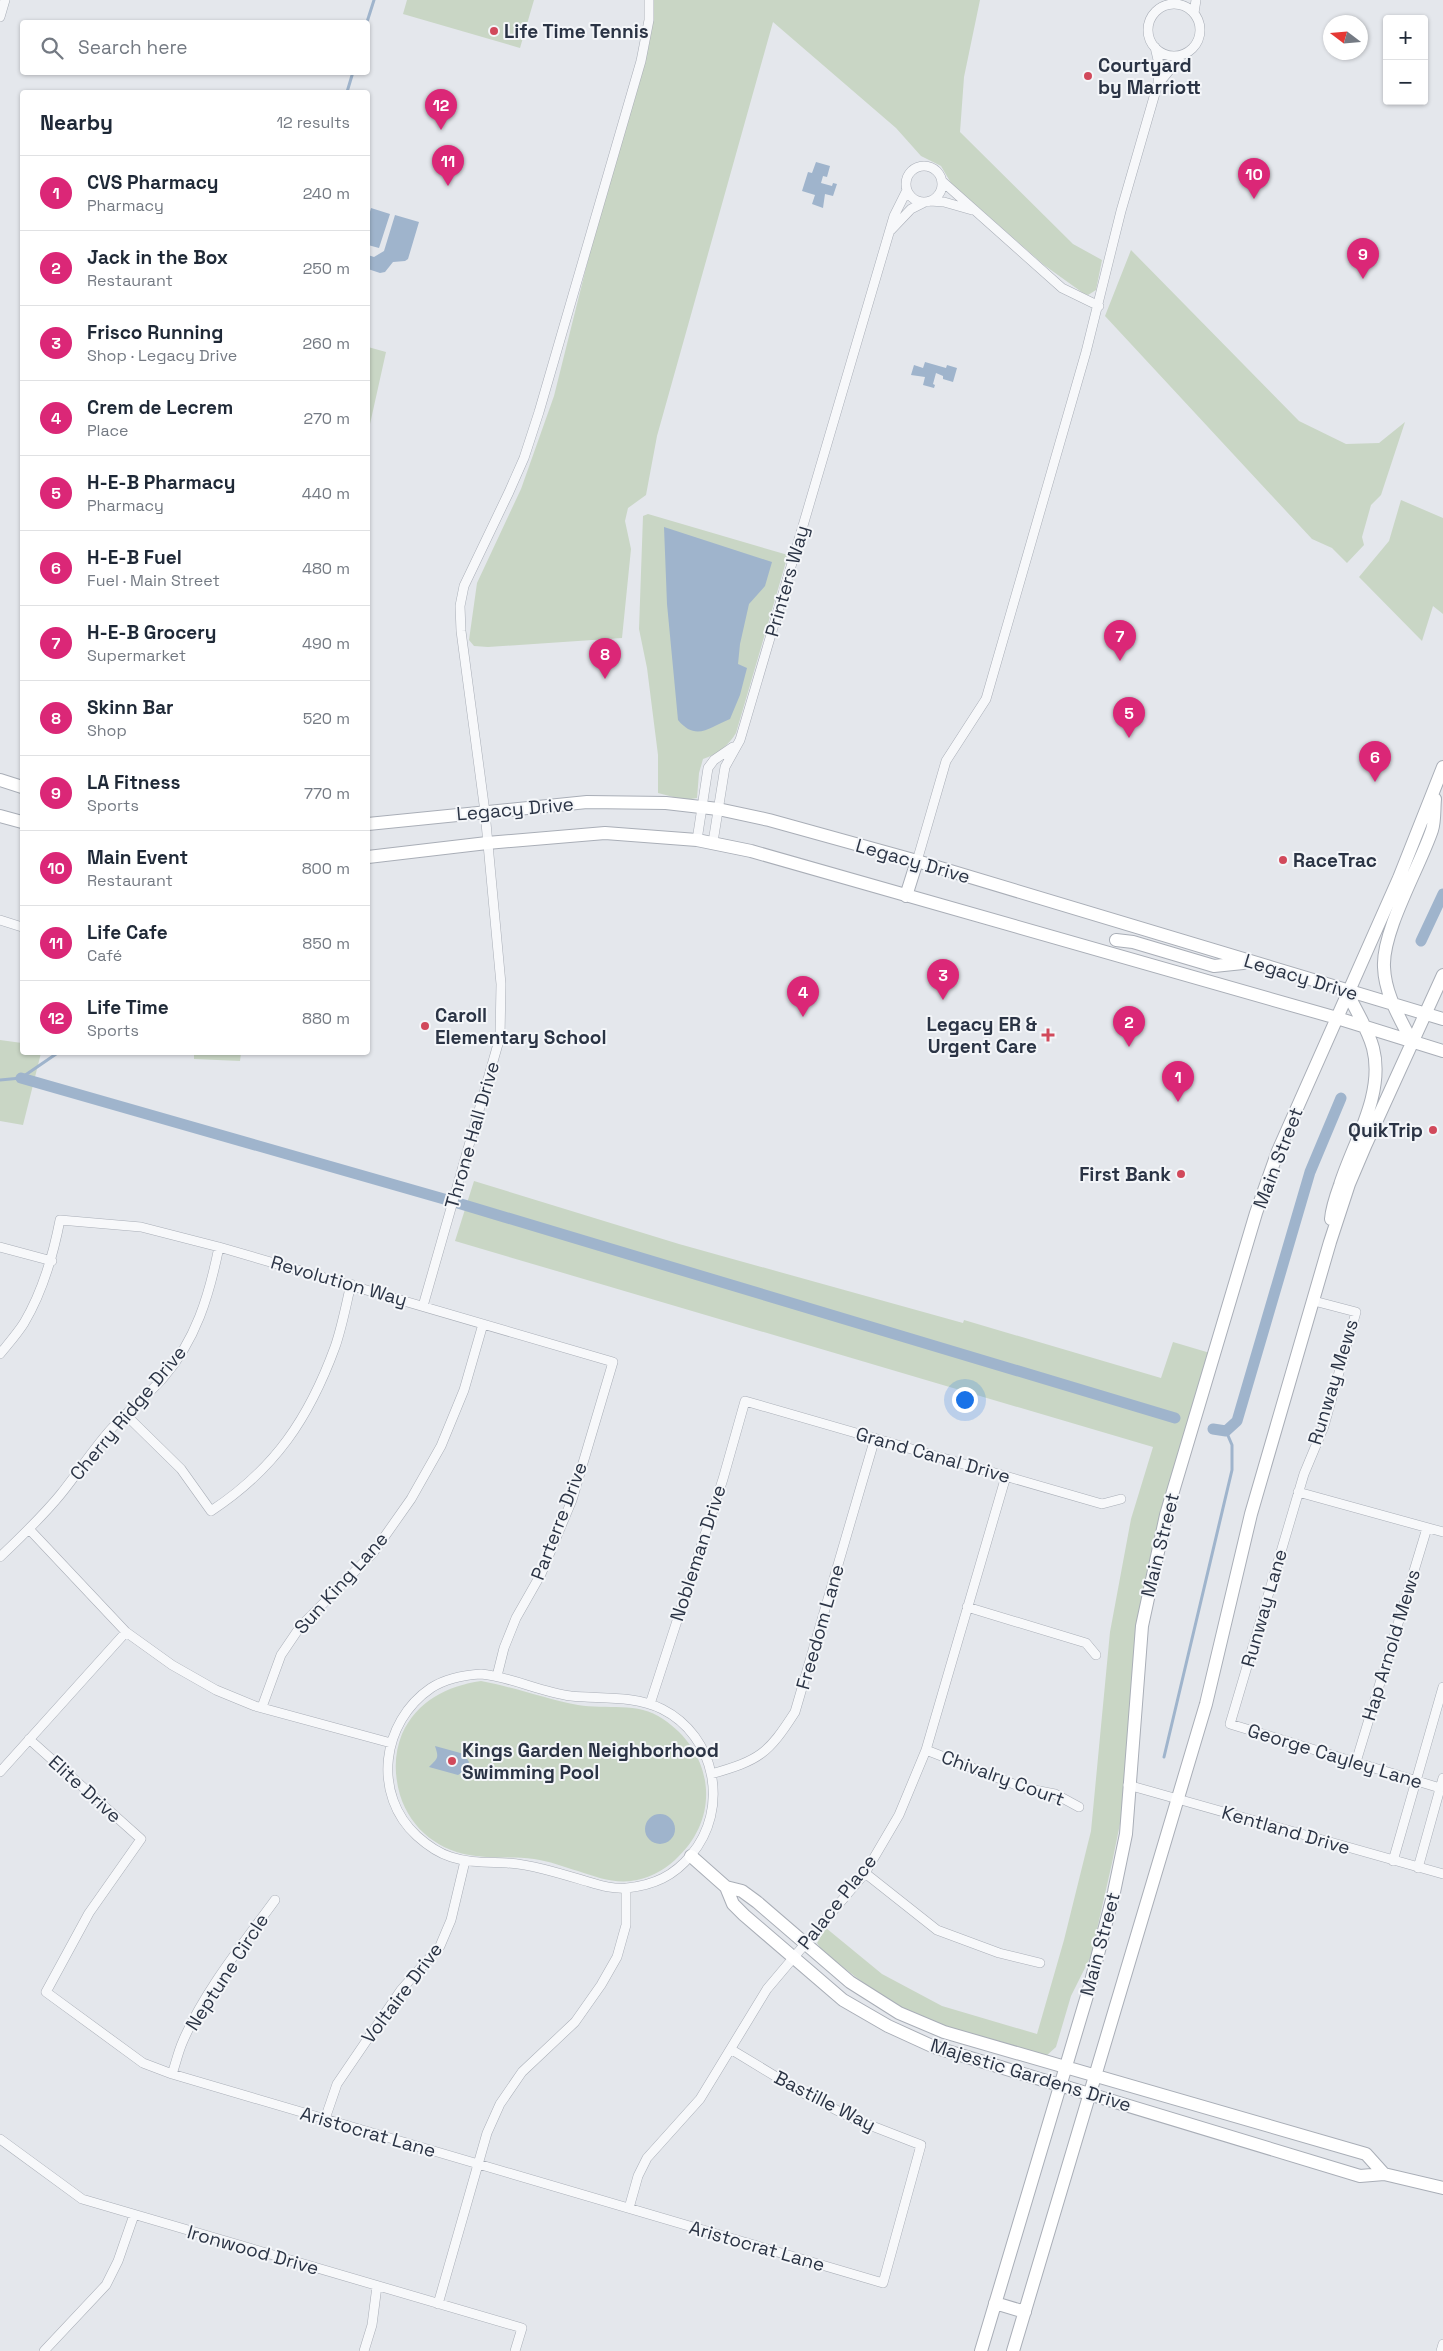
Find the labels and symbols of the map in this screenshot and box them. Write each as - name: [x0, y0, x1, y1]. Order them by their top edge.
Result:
- north arrow: [1323, 15, 1368, 60]
- place label: Life Time Tennis: [504, 19, 649, 44]
- marker: Life Time Tennis: [488, 25, 500, 37]
- place label: Courtyard by Marriott: [1098, 53, 1201, 100]
- marker: Courtyard by Marriott: [1082, 70, 1094, 82]
- pin: 12: [425, 89, 457, 130]
- pin: 11: [432, 145, 464, 186]
- pin: 10: [1238, 158, 1270, 199]
- pin: 9: [1347, 238, 1379, 279]
- street label: Printers Way: [759, 522, 815, 640]
- pin: 7: [1104, 620, 1136, 661]
- pin: 8: [589, 638, 621, 679]
- pin: 5: [1113, 697, 1145, 738]
- pin: 6: [1359, 741, 1391, 782]
- street label: Legacy Drive: [455, 791, 575, 827]
- street label: Legacy Drive: [853, 833, 973, 889]
- place label: RaceTrac: [1293, 848, 1377, 873]
- marker: RaceTrac: [1277, 854, 1289, 866]
- street label: Legacy Drive: [1241, 948, 1361, 1006]
- pin: 3: [927, 959, 959, 1000]
- pin: 4: [787, 976, 819, 1017]
- place label: Caroll Elementary School: [435, 1003, 607, 1050]
- pin: 2: [1113, 1006, 1145, 1047]
- place label: Legacy ER & Urgent Care: [927, 1012, 1037, 1059]
- marker: Caroll Elementary School: [419, 1020, 431, 1032]
- marker: Legacy ER & Urgent Care: [1041, 1028, 1055, 1042]
- street label: Throne Hall Drive: [439, 1058, 505, 1212]
- pin: 1: [1162, 1061, 1194, 1102]
- street label: Main Street: [1247, 1104, 1309, 1212]
- place label: QuikTrip: [1348, 1118, 1423, 1143]
- marker: QuikTrip: [1427, 1124, 1439, 1136]
- place label: First Bank: [1079, 1162, 1171, 1187]
- marker: First Bank: [1175, 1168, 1187, 1180]
- street label: Revolution Way: [268, 1250, 410, 1312]
- street label: Runway Mews: [1302, 1316, 1364, 1448]
- street label: Cherry Ridge Drive: [64, 1340, 192, 1486]
- your location: [952, 1387, 978, 1413]
- street label: Grand Canal Drive: [853, 1421, 1013, 1489]
- street label: Parterre Drive: [525, 1458, 593, 1584]
- street label: Nobleman Drive: [664, 1482, 732, 1624]
- street label: Main Street: [1135, 1490, 1185, 1600]
- street label: Sun King Lane: [289, 1527, 393, 1639]
- street label: Runway Lane: [1235, 1546, 1293, 1670]
- street label: Freedom Lane: [790, 1562, 850, 1692]
- street label: Hap Arnold Mews: [1356, 1566, 1426, 1724]
- street label: George Cayley Lane: [1244, 1717, 1426, 1795]
- place label: Kings Garden Neighborhood Swimming Pool: [462, 1738, 719, 1785]
- street label: Chivalry Court: [938, 1744, 1068, 1812]
- street label: Elite Drive: [43, 1750, 127, 1828]
- marker: Kings Garden Neighborhood Swimming Pool: [446, 1755, 458, 1767]
- street label: Kentland Drive: [1219, 1800, 1353, 1860]
- street label: Palace Place: [792, 1849, 882, 1955]
- street label: Main Street: [1074, 1889, 1126, 1999]
- street label: Neptune Circle: [180, 1909, 274, 2035]
- street label: Voltaire Drive: [356, 1937, 448, 2049]
- street label: Majestic Gardens Drive: [928, 2033, 1134, 2117]
- street label: Bastille Way: [770, 2065, 880, 2137]
- street label: Aristocrat Lane: [297, 2101, 439, 2163]
- street label: Aristocrat Lane: [686, 2215, 828, 2277]
- street label: Ironwood Drive: [184, 2219, 322, 2281]

